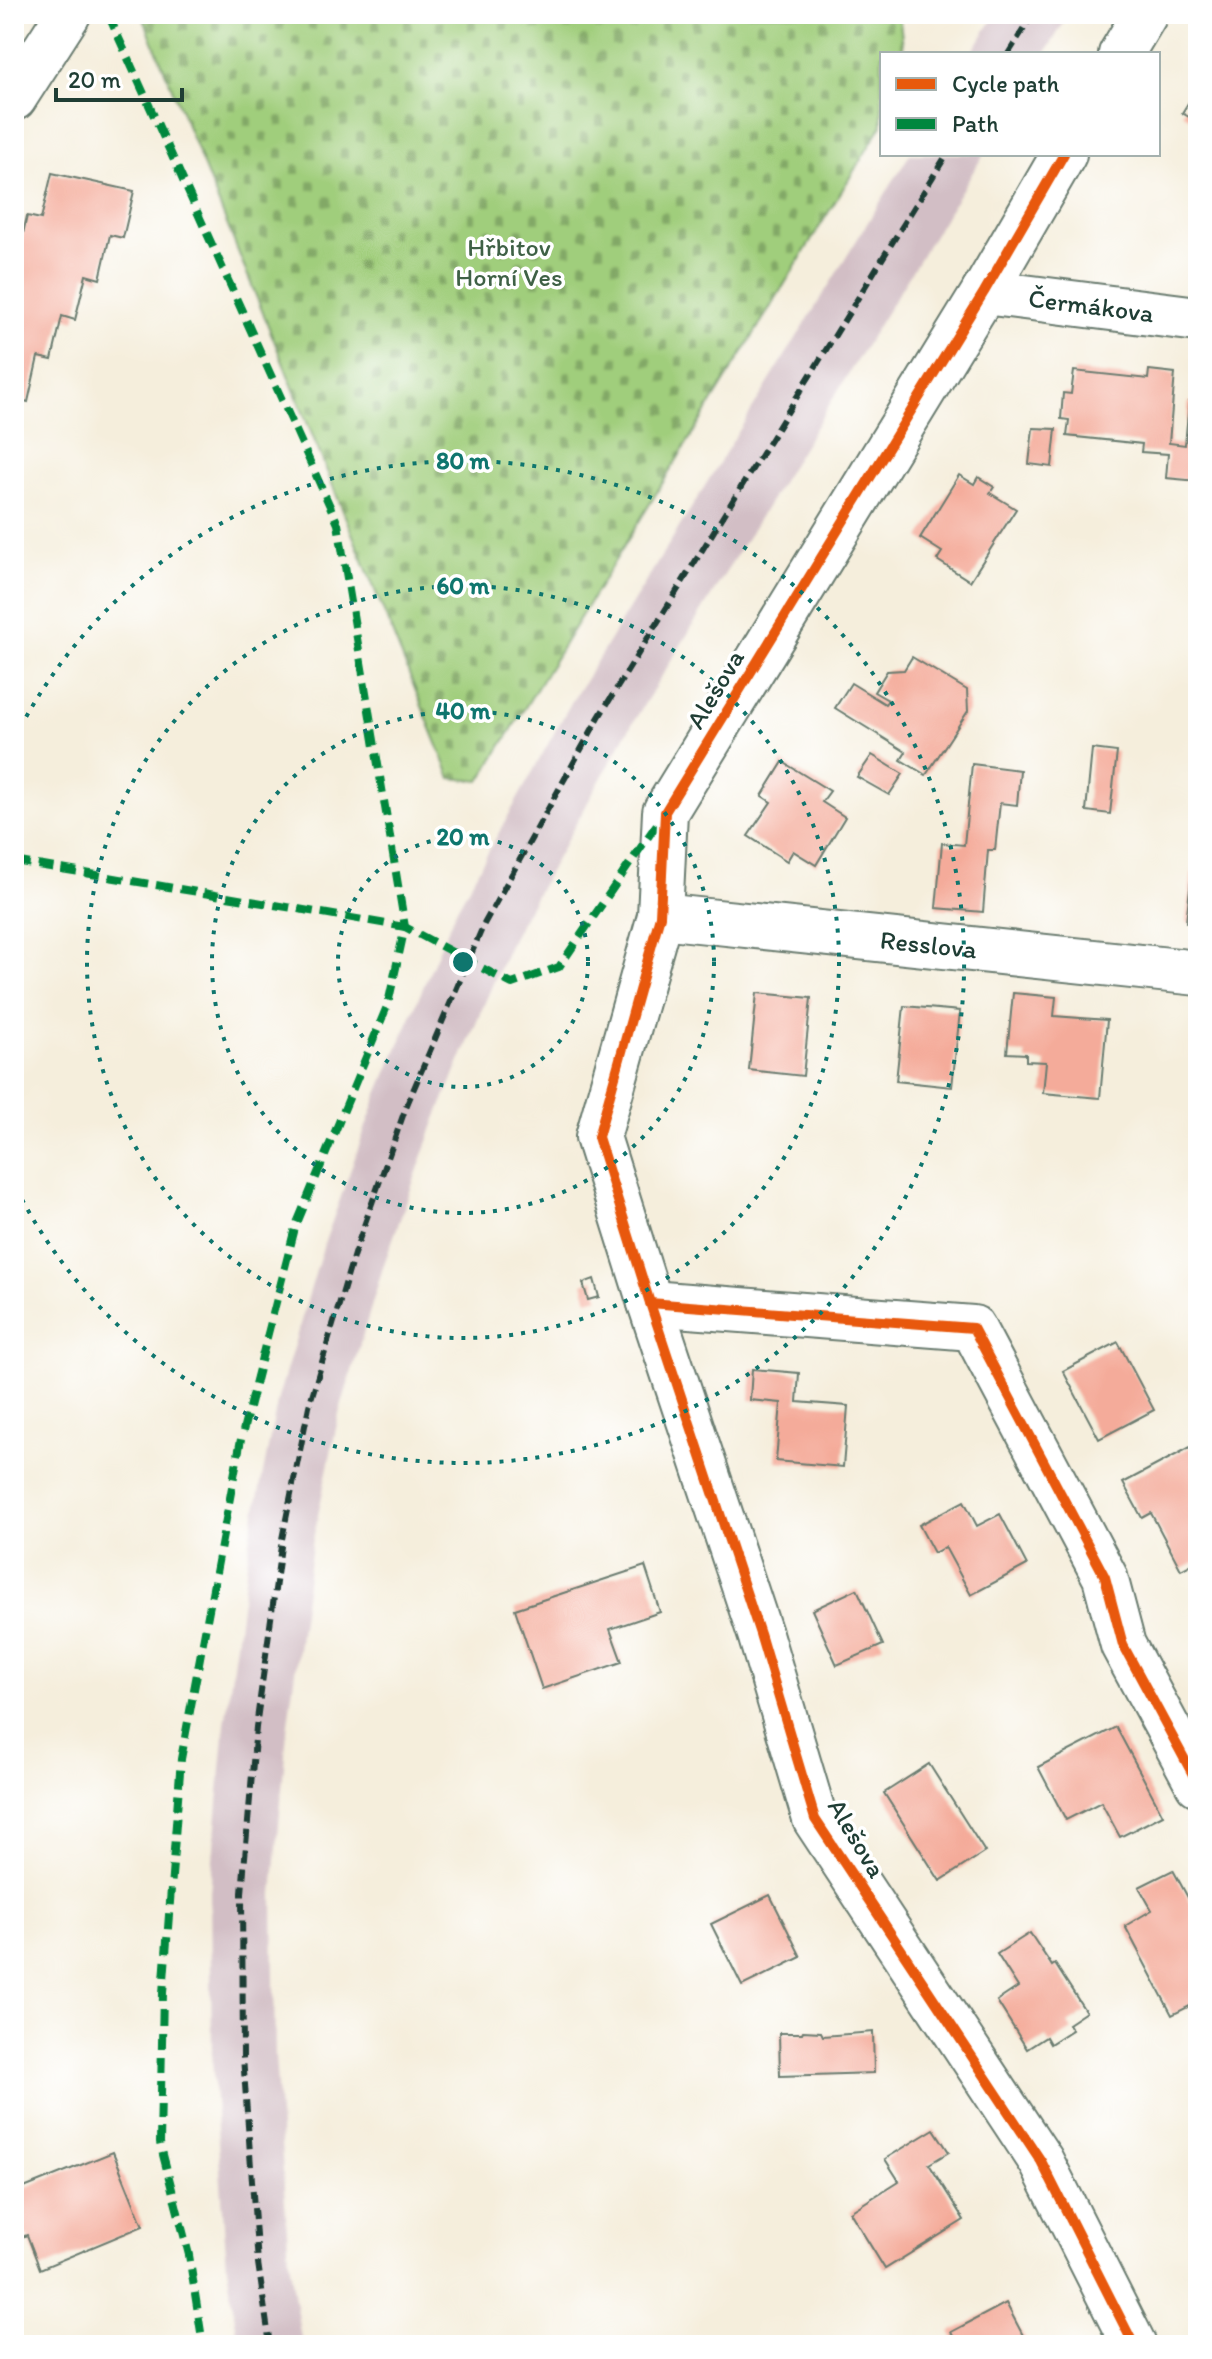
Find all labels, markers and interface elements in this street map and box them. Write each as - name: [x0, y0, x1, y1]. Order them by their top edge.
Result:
- scale bar: [56, 52, 182, 102]
- legend: [880, 52, 1160, 156]
- text: 20 m: [68, 65, 121, 94]
- text: Cycle path: [952, 69, 1059, 98]
- text: Path: [952, 109, 999, 138]
- park label: Hřbitov Horní Ves: [455, 231, 563, 293]
- street label: Čermákova: [1027, 282, 1156, 329]
- text: 80 m: [436, 446, 491, 475]
- text: 60 m: [436, 571, 490, 600]
- street label: Alešova: [679, 643, 751, 734]
- text: 40 m: [436, 696, 491, 725]
- text: 20 m: [437, 822, 490, 851]
- street label: Resslova: [878, 923, 979, 966]
- centre of rings: [449, 948, 477, 976]
- street label: Alešova: [821, 1793, 893, 1884]

